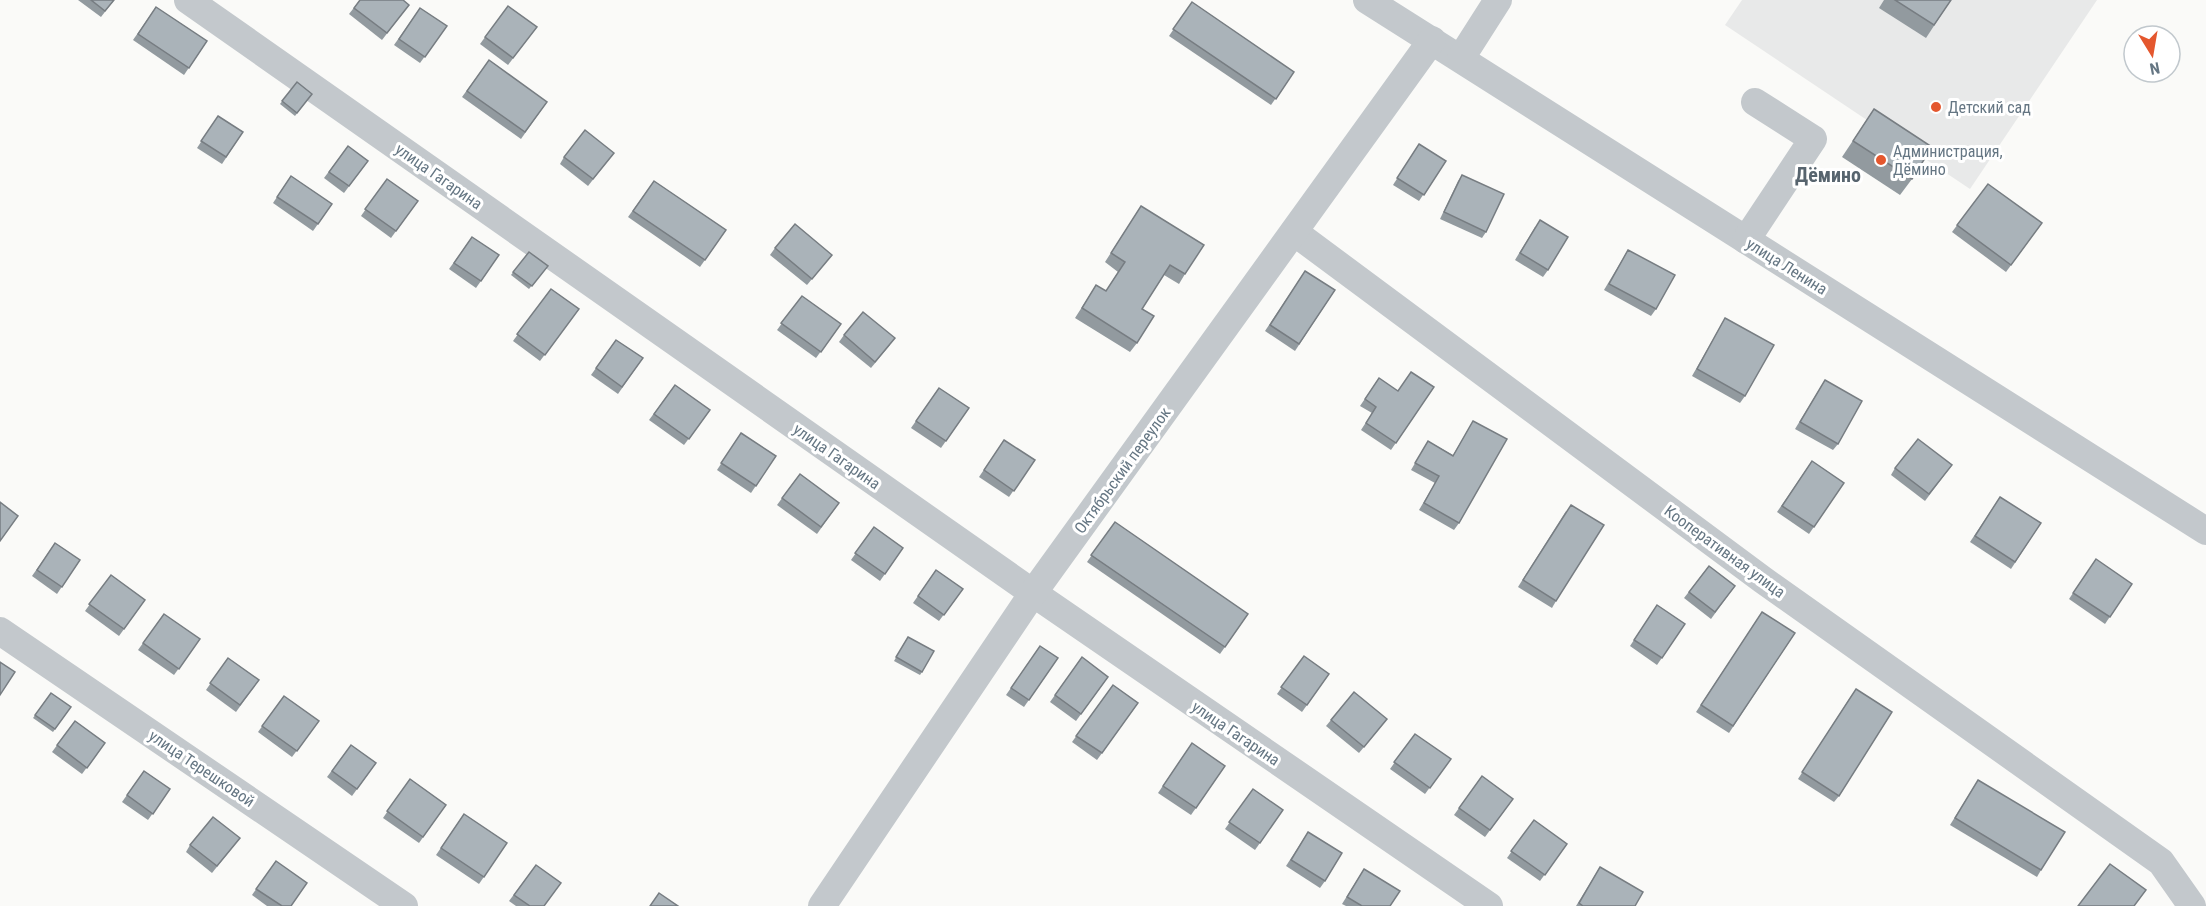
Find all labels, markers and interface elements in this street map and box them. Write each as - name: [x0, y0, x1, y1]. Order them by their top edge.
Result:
- north arrow: [2122, 24, 2182, 84]
- text: N: [2148, 58, 2161, 78]
- place label: Детский сад: [1948, 98, 2031, 117]
- marker: Детский сад: [1929, 100, 1943, 114]
- street label: улица Гагарина: [392, 139, 486, 213]
- place label: Администрация, Дёмино: [1893, 142, 2003, 179]
- marker: Администрация, Дёмино: [1874, 153, 1888, 167]
- district label: Дёмино: [1795, 163, 1861, 187]
- street label: улица Ленина: [1743, 234, 1831, 299]
- street label: Октябрьский переулок: [1070, 403, 1175, 537]
- street label: улица Гагарина: [790, 419, 884, 493]
- street label: Кооперативная улица: [1661, 501, 1789, 602]
- street label: улица Гагарина: [1188, 697, 1283, 770]
- street label: улица Терешковой: [145, 726, 258, 811]

